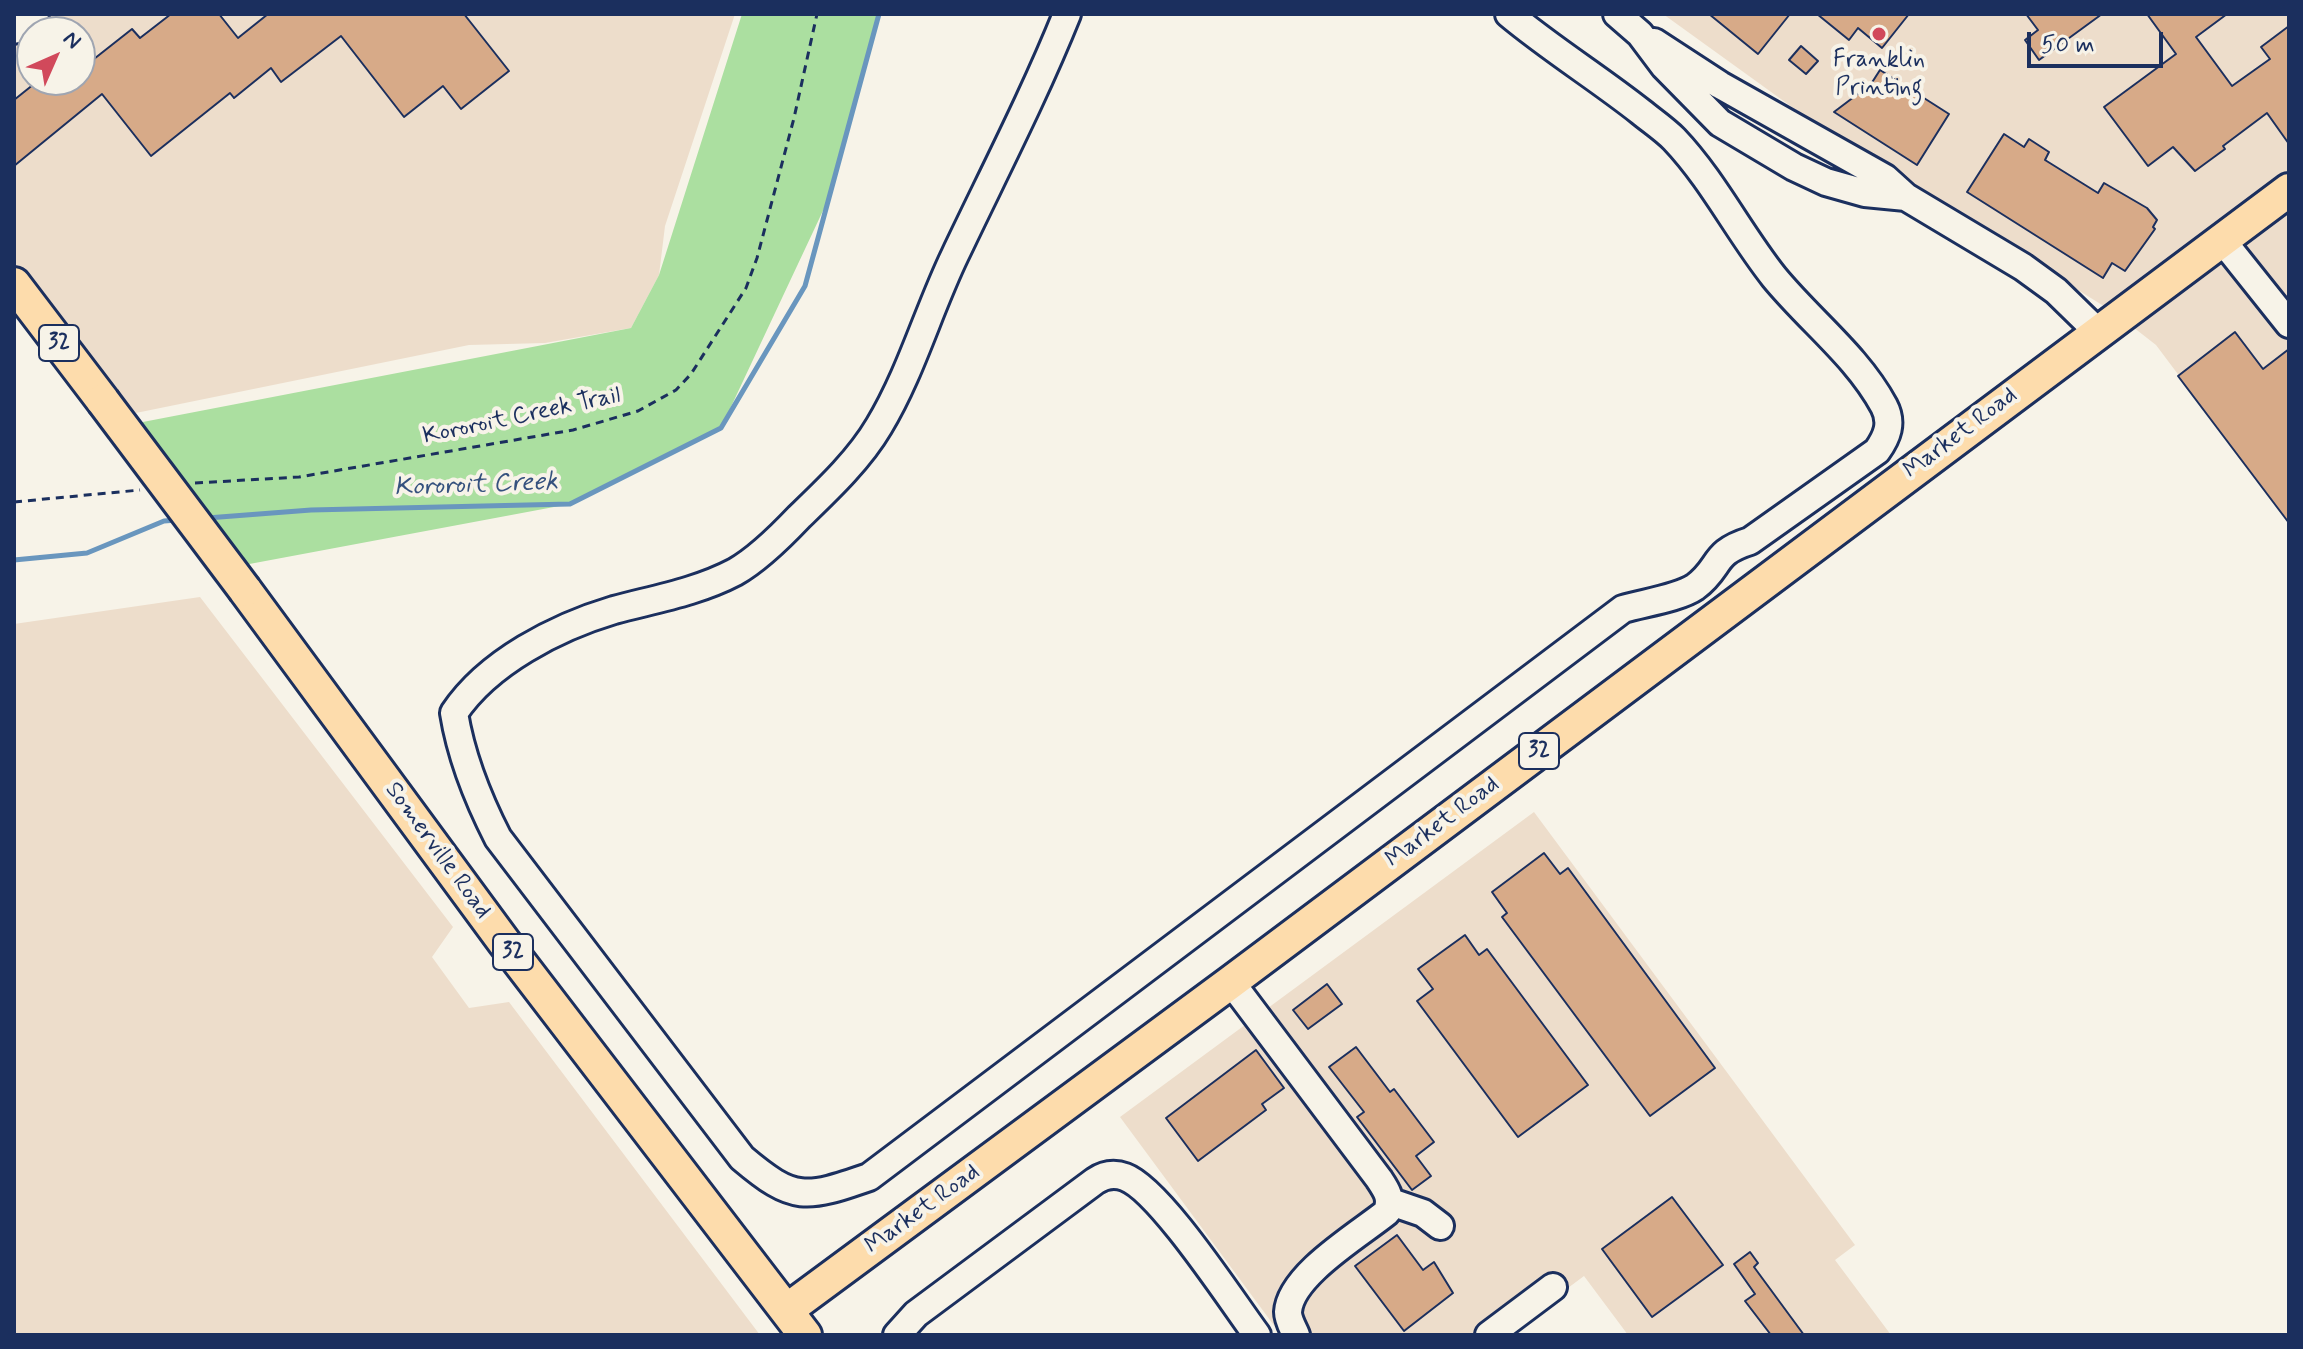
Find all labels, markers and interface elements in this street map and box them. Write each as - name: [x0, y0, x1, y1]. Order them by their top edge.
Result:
- north arrow: [16, 16, 96, 96]
- scale bar: [2031, 16, 2167, 66]
- text: N: [56, 25, 87, 56]
- marker: Franklin Printing: [1870, 25, 1888, 43]
- text: 50 m: [2041, 30, 2095, 61]
- place label: Franklin Printing: [1833, 47, 1925, 103]
- road number: 32: [39, 325, 79, 361]
- street label: Kororoit Creek Trail: [421, 382, 623, 452]
- street label: Market Road: [1899, 382, 2023, 486]
- water label: Kororoit Creek: [393, 468, 559, 504]
- road number: 32: [1519, 733, 1559, 769]
- street label: Market Road: [1381, 771, 1505, 875]
- street label: Somerville Road: [378, 777, 496, 925]
- road number: 32: [493, 934, 533, 970]
- street label: Market Road: [860, 1159, 986, 1261]

